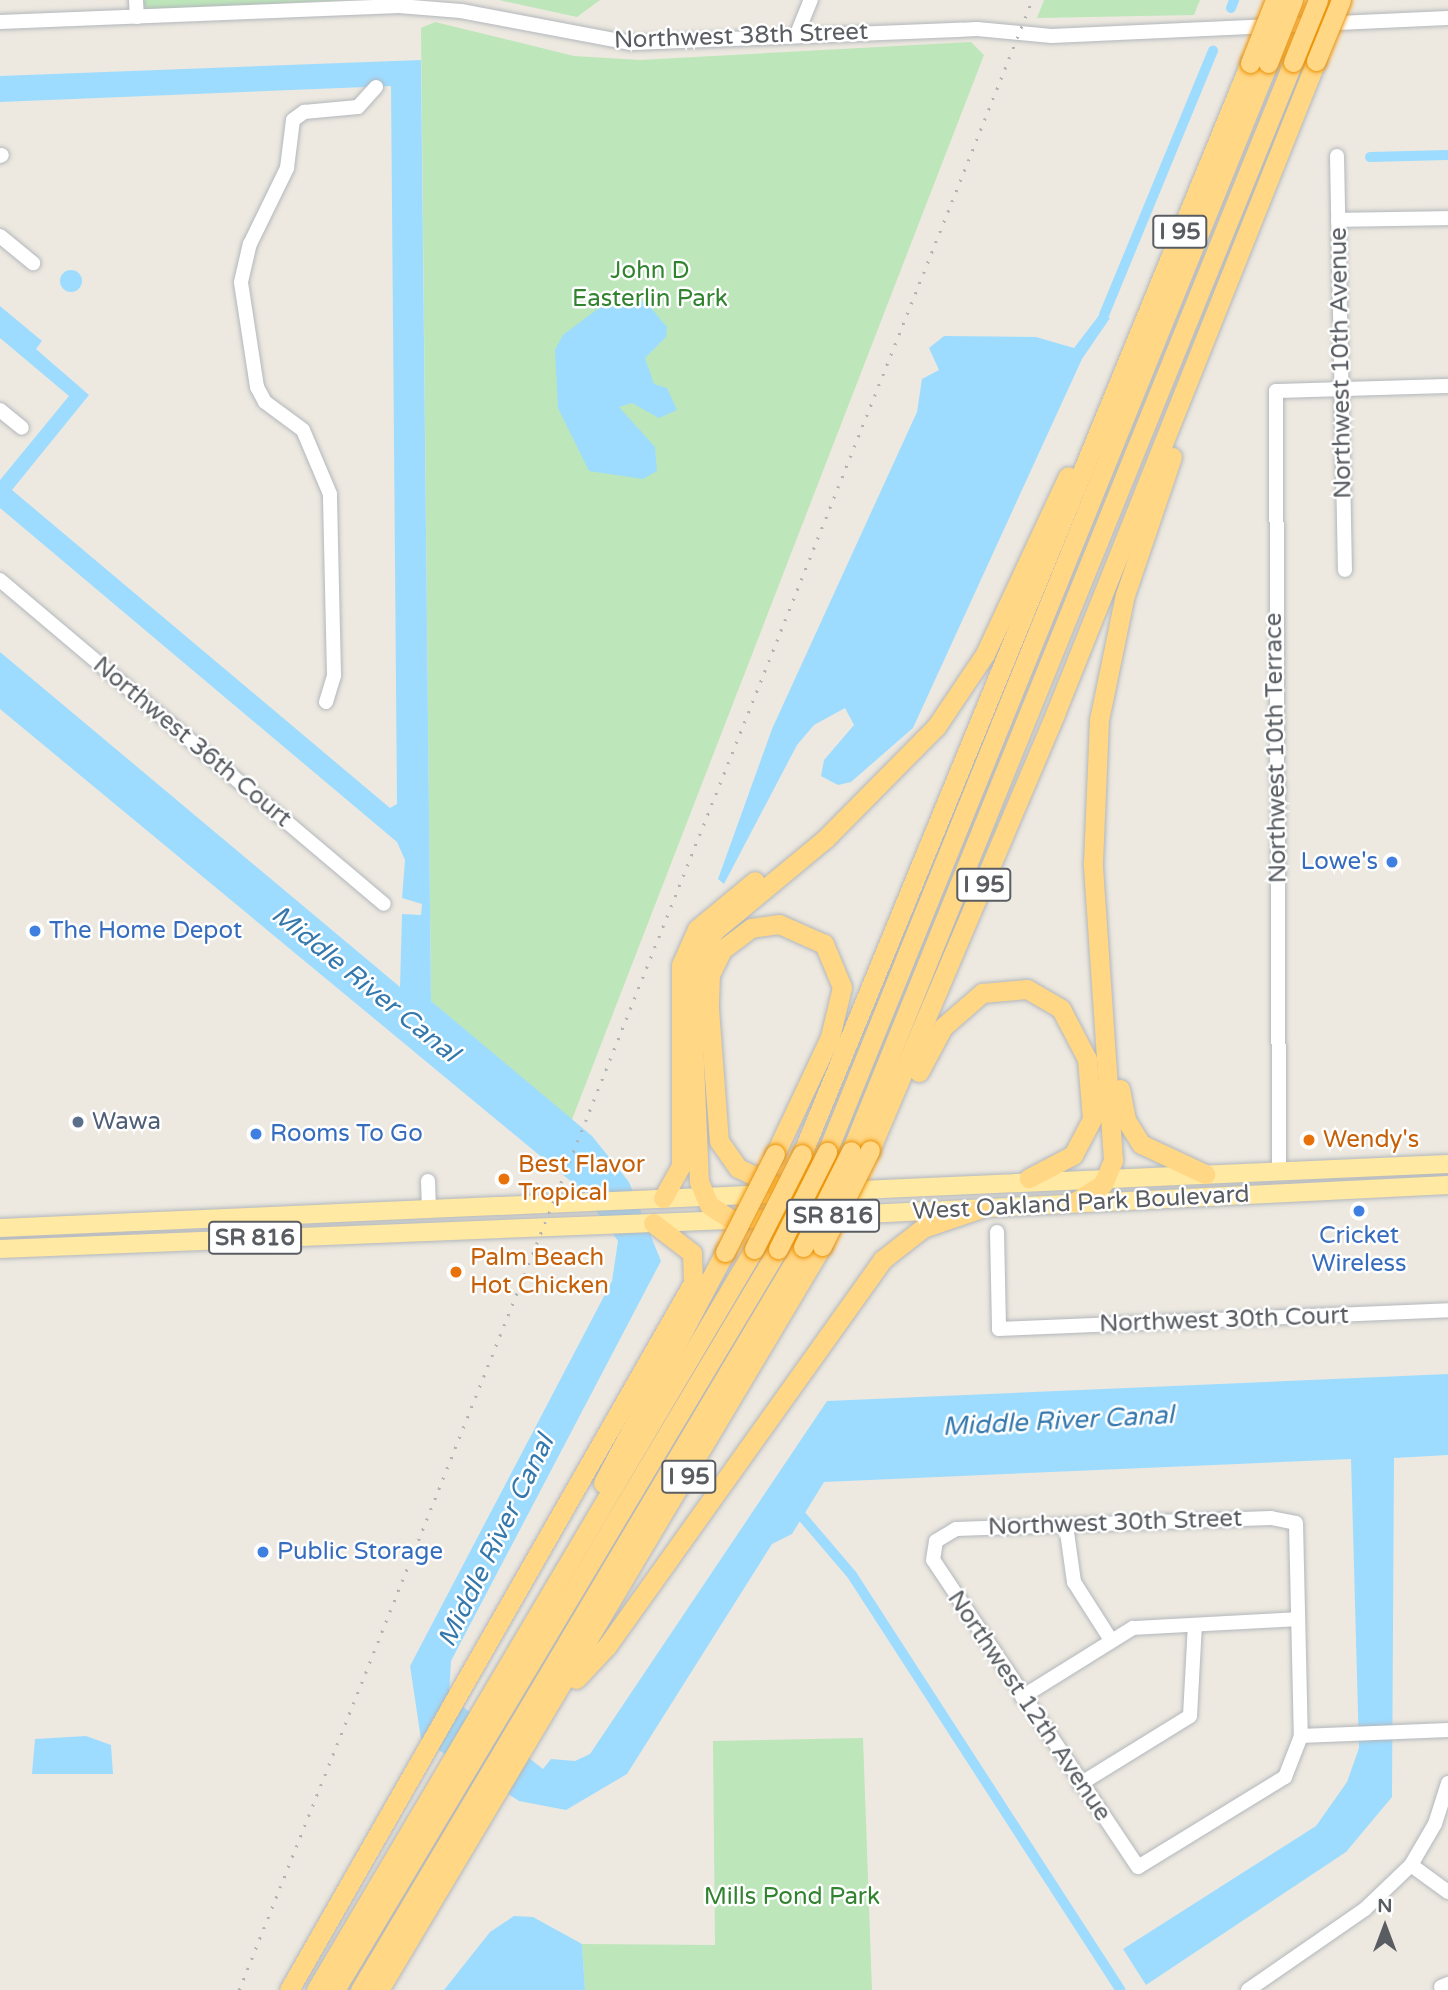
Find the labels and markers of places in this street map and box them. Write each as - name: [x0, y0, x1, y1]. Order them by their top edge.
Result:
- place label: Lowe's: [1300, 848, 1378, 876]
- marker: Lowe's: [1384, 854, 1400, 870]
- place label: The Home Depot: [49, 917, 242, 945]
- marker: The Home Depot: [27, 923, 43, 939]
- place label: Wawa: [92, 1108, 161, 1136]
- marker: Wawa: [70, 1114, 86, 1130]
- place label: Rooms To Go: [270, 1120, 423, 1148]
- marker: Rooms To Go: [248, 1126, 264, 1142]
- place label: Wendy's: [1323, 1126, 1419, 1154]
- marker: Wendy's: [1301, 1132, 1317, 1148]
- place label: Best Flavor Tropical: [518, 1151, 645, 1207]
- marker: Best Flavor Tropical: [496, 1171, 512, 1187]
- marker: Cricket Wireless: [1351, 1203, 1367, 1219]
- place label: Cricket Wireless: [1311, 1222, 1407, 1278]
- place label: Palm Beach Hot Chicken: [470, 1244, 609, 1300]
- marker: Palm Beach Hot Chicken: [448, 1264, 464, 1280]
- place label: Public Storage: [277, 1538, 443, 1566]
- marker: Public Storage: [255, 1544, 271, 1560]

